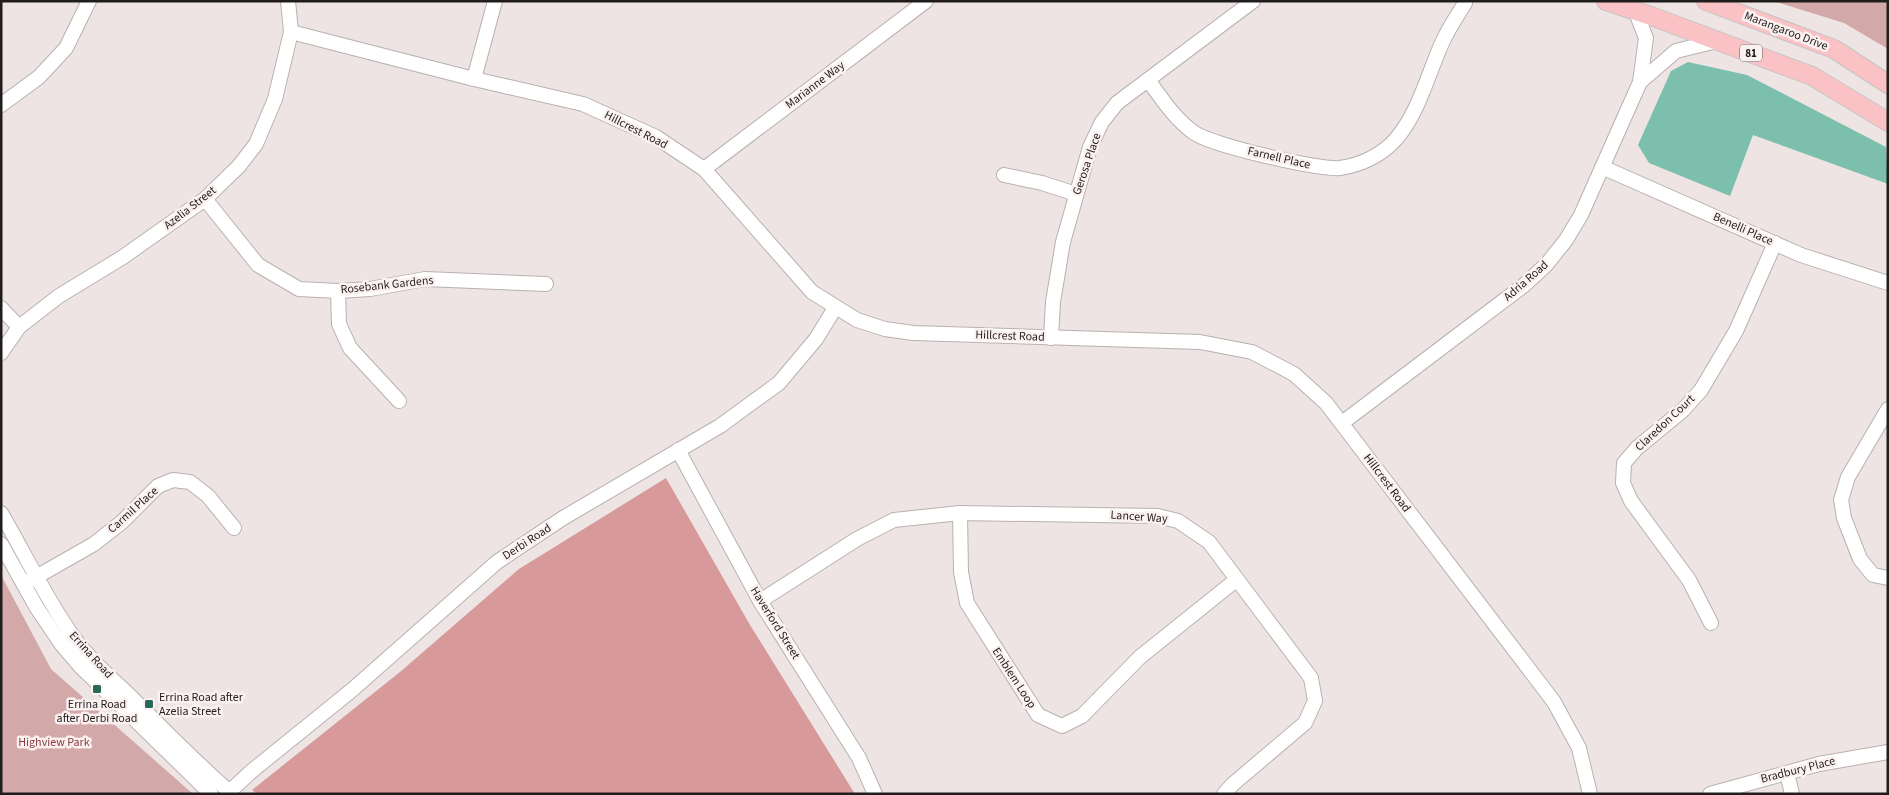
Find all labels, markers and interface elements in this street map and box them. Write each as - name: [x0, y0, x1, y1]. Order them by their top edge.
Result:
- street label: Marangaroo Drive: [1742, 7, 1830, 55]
- road number: 81: [1740, 44, 1762, 62]
- street label: Marianne Way: [782, 57, 849, 113]
- street label: Hillcrest Road: [601, 107, 671, 153]
- street label: Gerosa Place: [1068, 131, 1106, 197]
- street label: Farnell Place: [1246, 143, 1312, 173]
- street label: Azelia Street: [160, 182, 220, 234]
- street label: Benelli Place: [1710, 208, 1776, 250]
- street label: Adria Road: [1500, 257, 1552, 305]
- street label: Rosebank Gardens: [340, 272, 434, 298]
- street label: Hillcrest Road: [975, 326, 1045, 346]
- street label: Claredon Court: [1631, 391, 1699, 455]
- street label: Hillcrest Road: [1359, 450, 1415, 516]
- street label: Carmil Place: [104, 483, 162, 537]
- street label: Lancer Way: [1110, 507, 1168, 527]
- street label: Derbi Road: [499, 520, 555, 564]
- street label: Haverford Street: [746, 583, 804, 663]
- street label: Errina Road: [65, 628, 117, 682]
- street label: Emblem Loop: [988, 644, 1040, 712]
- marker: Errina Road after Derbi Road: [91, 683, 103, 695]
- place label: Errina Road after Azelia Street: [159, 689, 244, 720]
- place label: Errina Road after Derbi Road: [57, 696, 137, 727]
- marker: Errina Road after Azelia Street: [143, 698, 155, 710]
- park label: Highview Park: [18, 734, 90, 751]
- street label: Bradbury Place: [1759, 753, 1837, 787]

